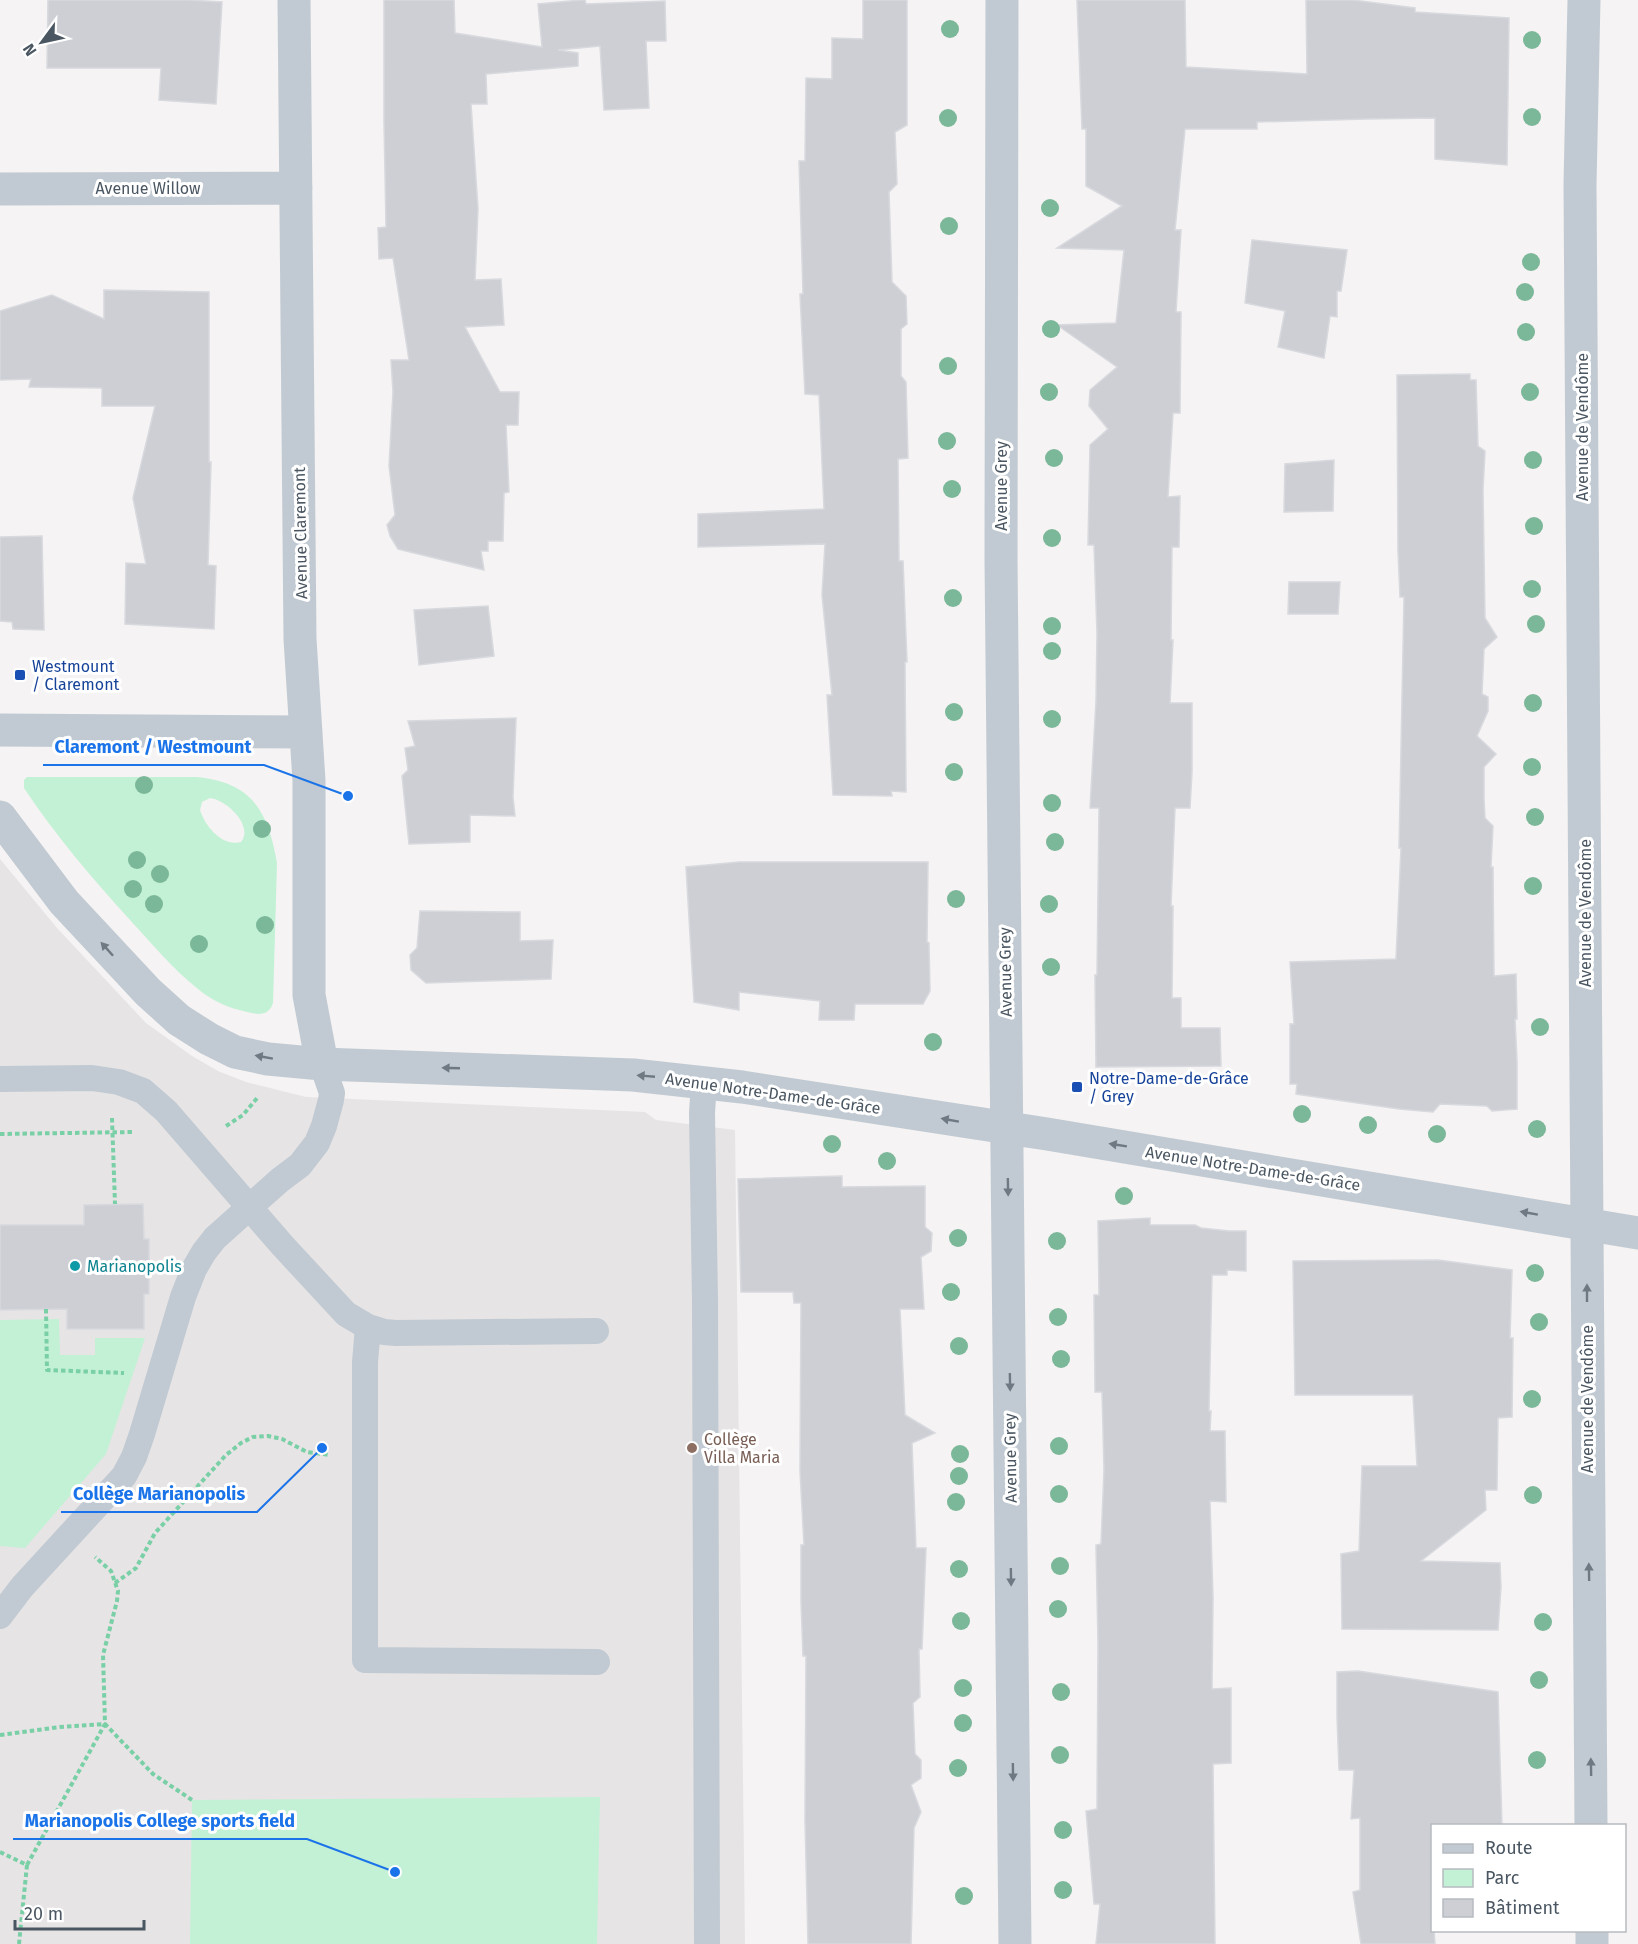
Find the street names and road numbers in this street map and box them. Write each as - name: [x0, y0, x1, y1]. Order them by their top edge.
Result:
- street label: Avenue Willow: [95, 179, 201, 198]
- street label: Avenue de Vendôme: [1573, 353, 1592, 501]
- street label: Avenue Grey: [992, 441, 1011, 531]
- street label: Avenue Claremont: [290, 467, 311, 599]
- street label: Avenue de Vendôme: [1576, 839, 1595, 987]
- street label: Avenue Grey: [995, 927, 1016, 1017]
- street label: Avenue Notre-Dame-de-Grâce: [664, 1069, 882, 1118]
- street label: Avenue Notre-Dame-de-Grâce: [1144, 1142, 1362, 1195]
- street label: Avenue de Vendôme: [1578, 1325, 1597, 1473]
- street label: Avenue Grey: [1000, 1413, 1021, 1503]

